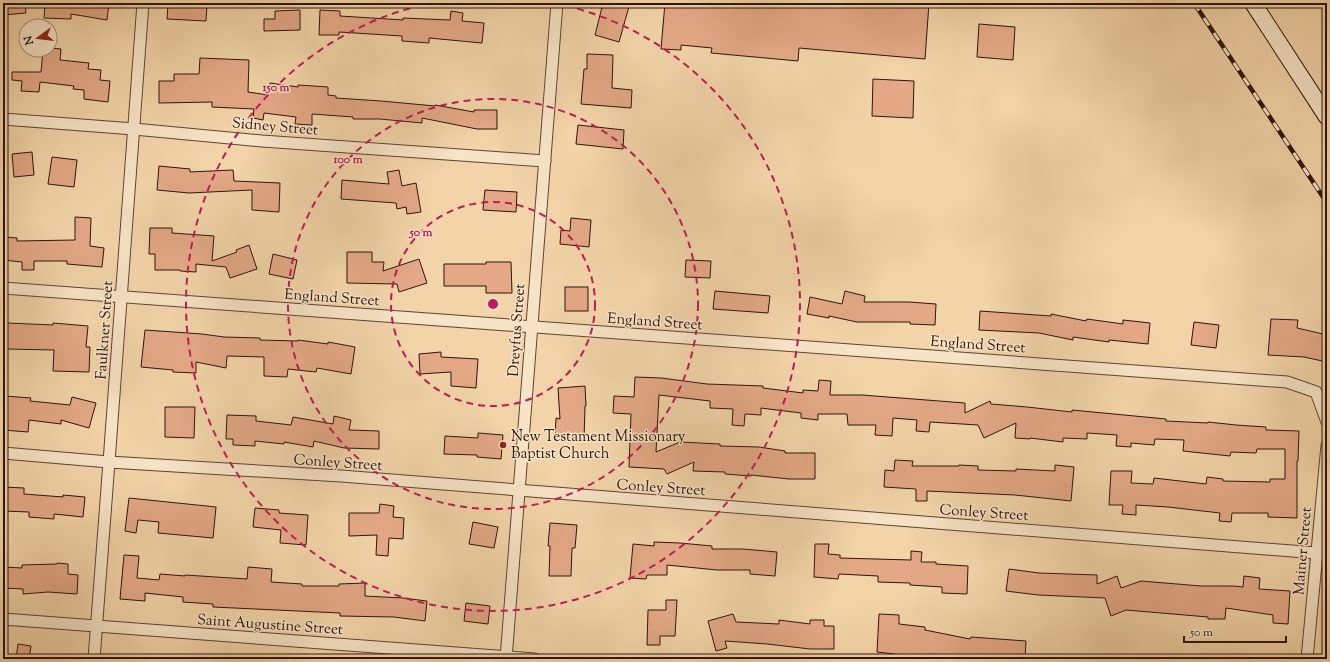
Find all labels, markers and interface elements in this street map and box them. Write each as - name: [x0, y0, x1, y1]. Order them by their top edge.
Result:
- north arrow: [18, 18, 58, 58]
- text: N: [20, 34, 38, 48]
- text: 150 m: [261, 79, 290, 97]
- street label: Sidney Street: [231, 113, 319, 142]
- text: 100 m: [332, 151, 363, 169]
- text: 50 m: [409, 224, 433, 242]
- street label: Faulkner Street: [92, 280, 119, 380]
- street label: Dreyfus Street: [504, 283, 531, 377]
- street label: England Street: [284, 285, 380, 312]
- centre of rings: [486, 297, 500, 311]
- street label: England Street: [607, 309, 703, 336]
- street label: England Street: [930, 332, 1026, 359]
- place label: New Testament Missionary Baptist Church: [511, 427, 686, 465]
- marker: New Testament Missionary Baptist Church: [498, 440, 508, 450]
- street label: Conley Street: [293, 450, 383, 477]
- street label: Conley Street: [616, 475, 706, 502]
- street label: Conley Street: [939, 500, 1029, 527]
- street label: Mainer Street: [1289, 506, 1318, 596]
- street label: Saint Augustine Street: [196, 610, 344, 641]
- scale bar: [1184, 618, 1286, 644]
- text: 50 m: [1189, 624, 1213, 642]

